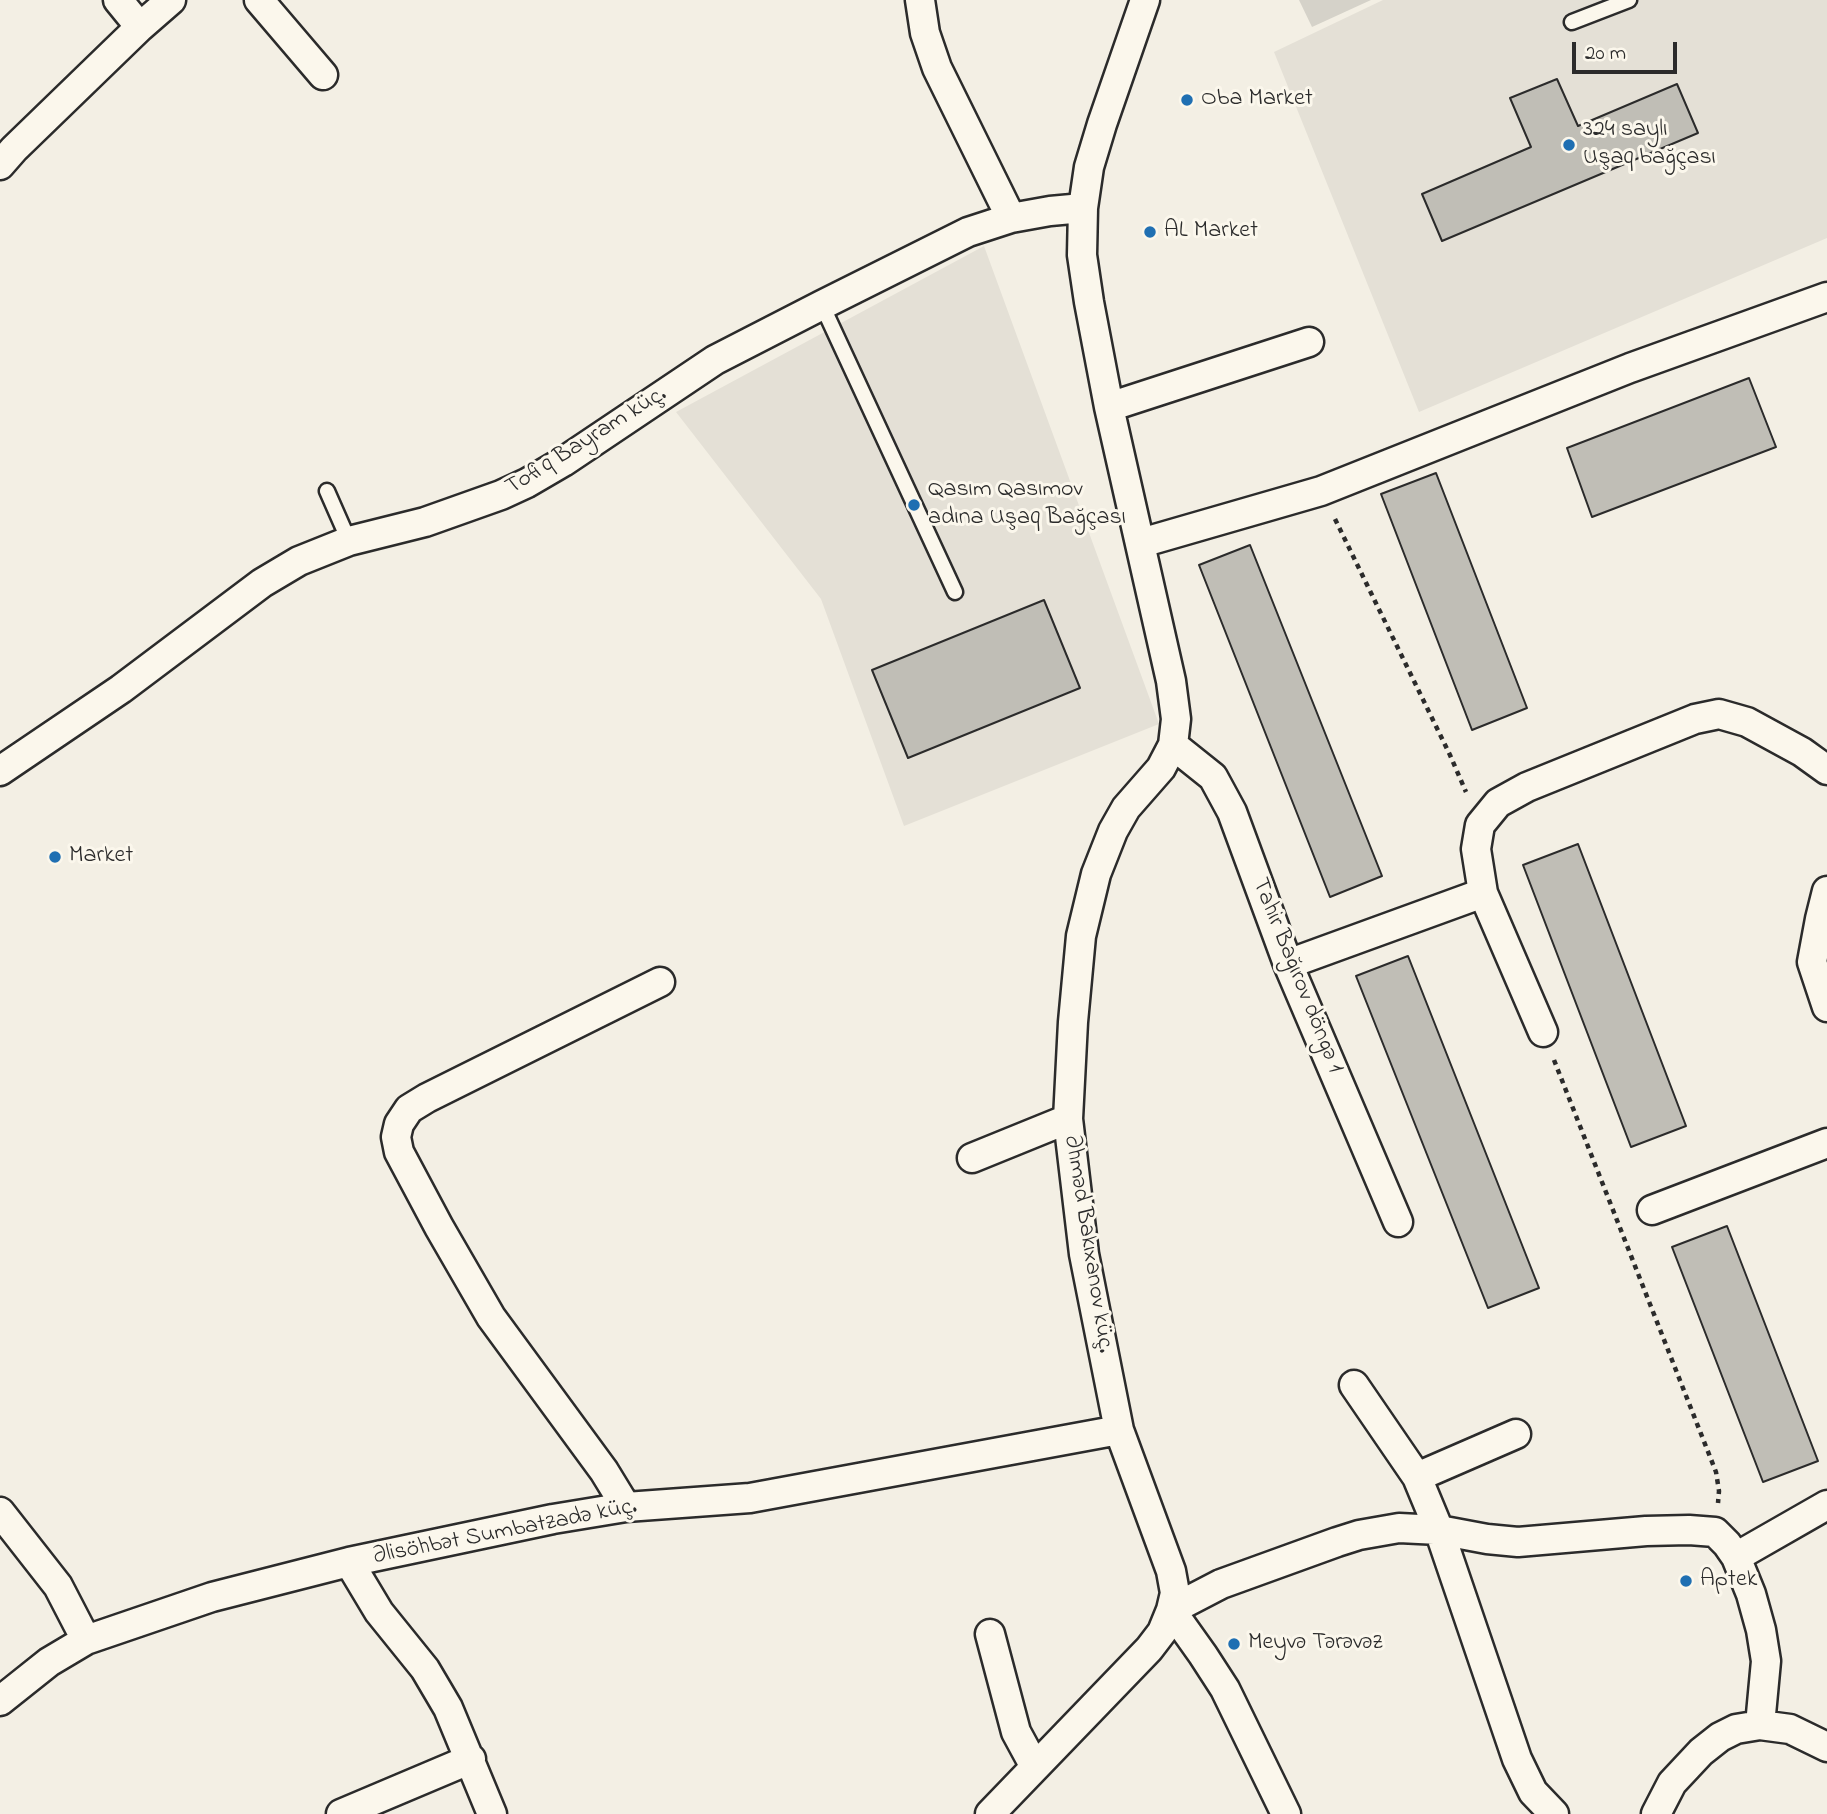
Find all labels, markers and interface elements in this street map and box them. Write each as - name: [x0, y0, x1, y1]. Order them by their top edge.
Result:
- scale bar: [1575, 28, 1680, 72]
- text: 20 m: [1585, 39, 1626, 69]
- place label: Oba Market: [1201, 86, 1313, 114]
- marker: Oba Market: [1179, 92, 1195, 108]
- place label: 324 saylı Uşaq bağçası: [1583, 117, 1716, 173]
- marker: 324 saylı Uşaq bağçası: [1561, 137, 1577, 153]
- place label: AL Market: [1164, 218, 1258, 246]
- marker: AL Market: [1142, 224, 1158, 240]
- street label: Tofiq Bayram küç.: [501, 381, 673, 503]
- place label: Qasım Qasımov adına Uşaq Bağçası: [928, 477, 1126, 533]
- marker: Qasım Qasımov adına Uşaq Bağçası: [906, 497, 922, 513]
- place label: Market: [69, 843, 133, 871]
- marker: Market: [47, 849, 63, 865]
- street label: Tahir Bağırov döngə 1: [1244, 874, 1348, 1078]
- street label: Əhməd Bakıxanov küç.: [1056, 1133, 1118, 1355]
- street label: Əlisöhbət Sumbatzadə küç.: [370, 1493, 640, 1573]
- place label: Aptek: [1700, 1567, 1757, 1595]
- marker: Aptek: [1678, 1573, 1694, 1589]
- place label: Meyvə Tərəvəz: [1248, 1630, 1382, 1658]
- marker: Meyvə Tərəvəz: [1226, 1636, 1242, 1652]

